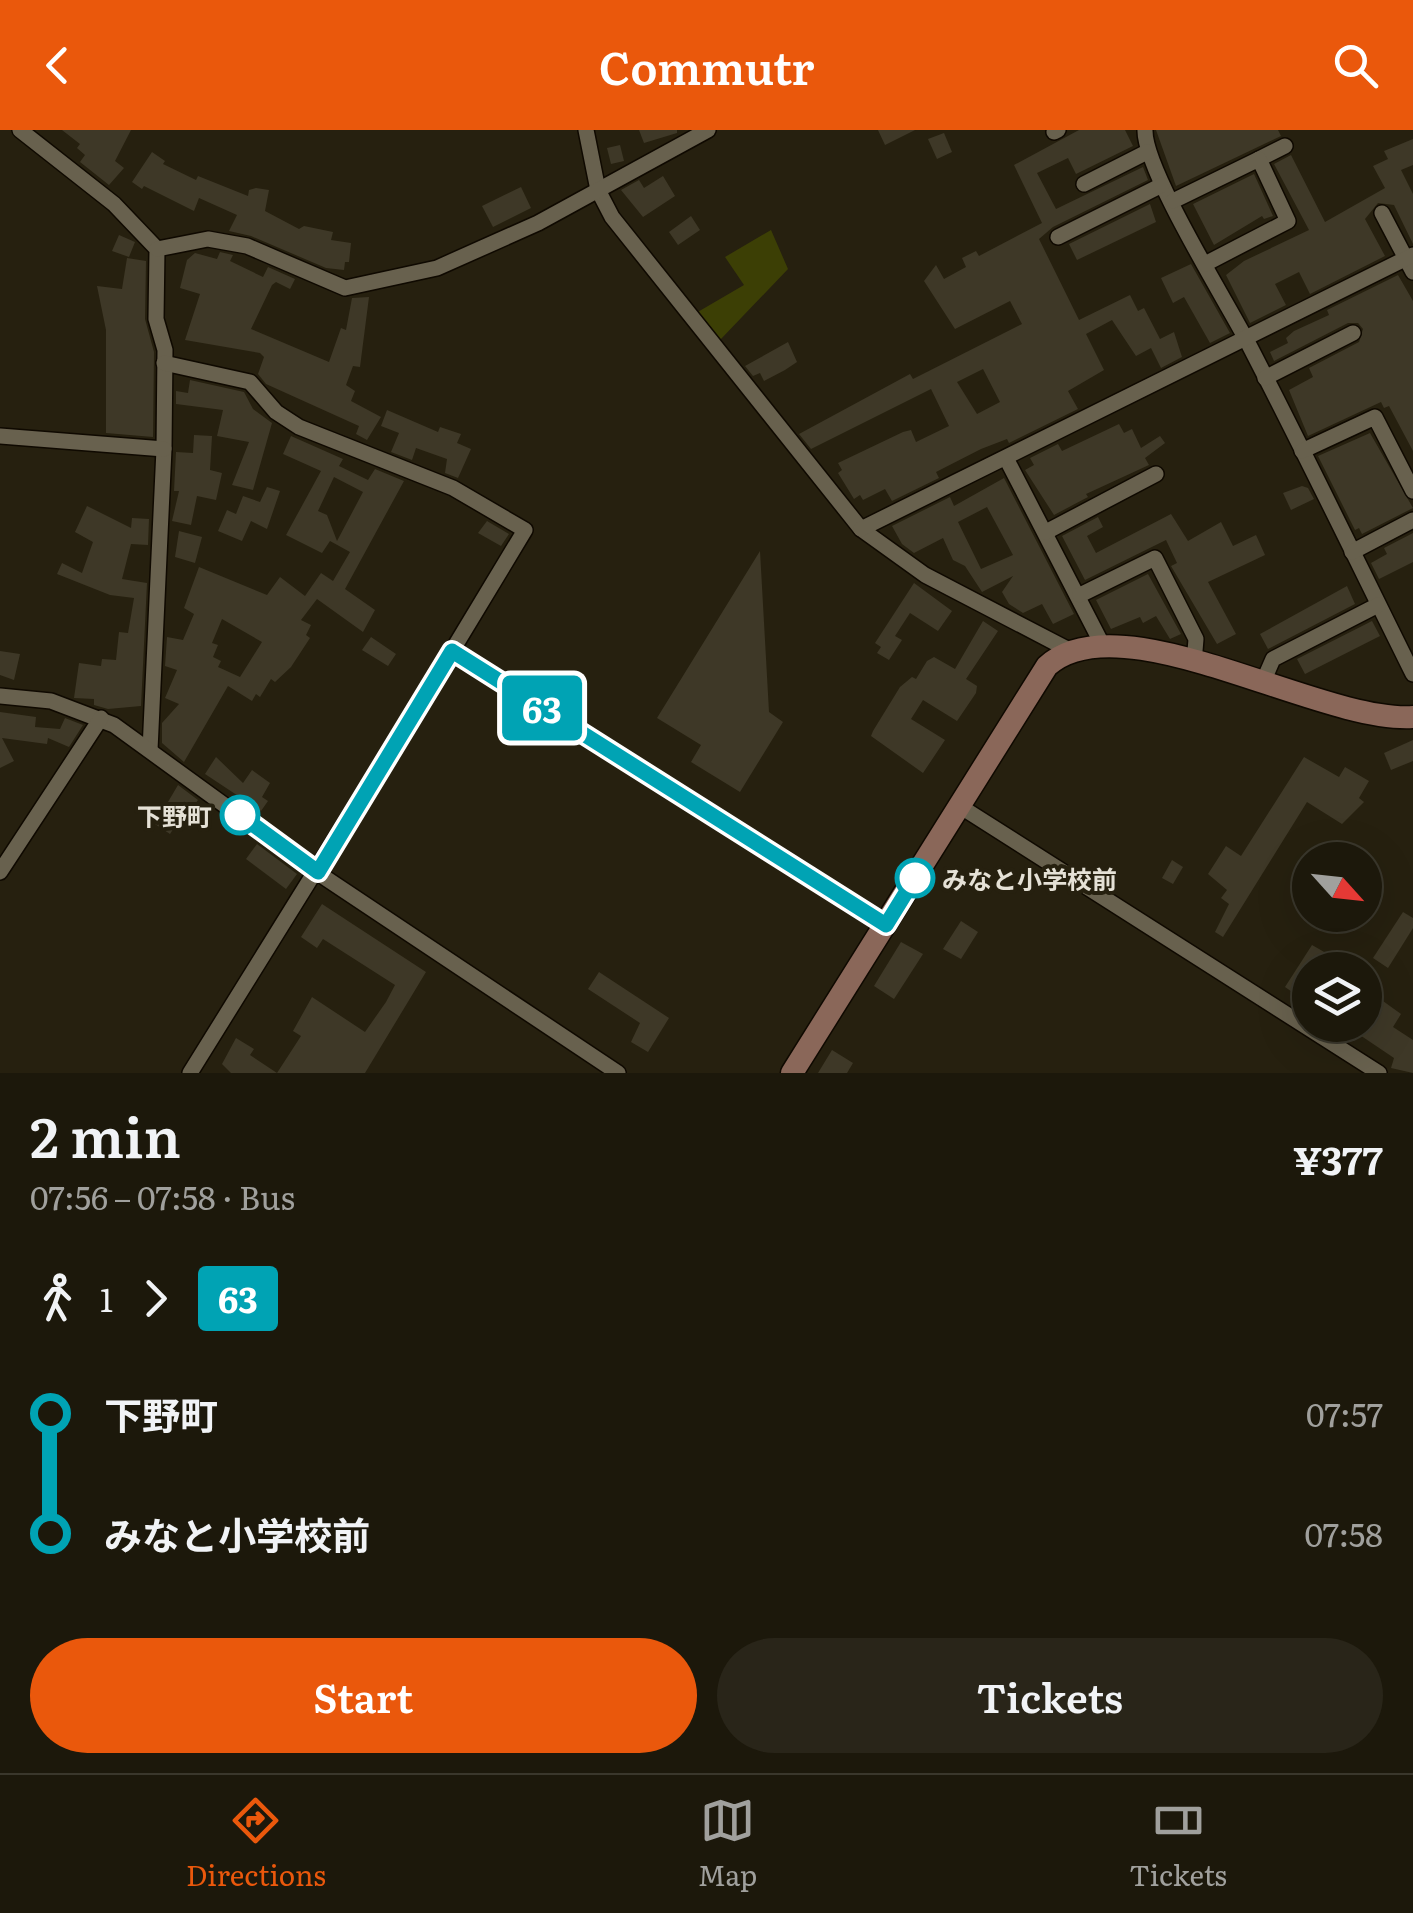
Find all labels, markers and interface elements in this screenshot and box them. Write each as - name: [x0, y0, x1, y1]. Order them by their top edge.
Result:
- text: Commutr: [599, 32, 814, 99]
- icon: back: [30, 38, 85, 93]
- icon: search: [1328, 38, 1383, 93]
- line badge: 63: [497, 676, 587, 740]
- text: 63: [522, 682, 562, 734]
- marker: 下野町: [221, 796, 259, 834]
- place label: 下野町: [137, 797, 212, 834]
- north arrow: [1292, 842, 1382, 932]
- map controls: [1292, 842, 1382, 1042]
- marker: みなと小学校前: [896, 859, 934, 897]
- place label: みなと小学校前: [942, 860, 1117, 897]
- button: layers: [1292, 952, 1382, 1042]
- text: 2 min: [30, 1093, 181, 1175]
- text: ¥377: [1293, 1130, 1383, 1187]
- text: 07:56 – 07:58 · Bus: [30, 1172, 295, 1220]
- icon: walk: [30, 1271, 85, 1326]
- icon: forward: [128, 1271, 183, 1326]
- text: 63: [218, 1272, 258, 1324]
- text: 1: [100, 1274, 113, 1322]
- text: 下野町: [104, 1385, 218, 1442]
- text: 07:57: [1306, 1389, 1383, 1437]
- text: みなと小学校前: [104, 1505, 370, 1562]
- text: 07:58: [1304, 1509, 1383, 1557]
- button: Start: [30, 1638, 697, 1753]
- button: Tickets: [717, 1638, 1383, 1753]
- tab: Directions: [186, 1793, 326, 1895]
- tab: Map: [698, 1793, 757, 1895]
- tab: Tickets: [1129, 1793, 1227, 1895]

